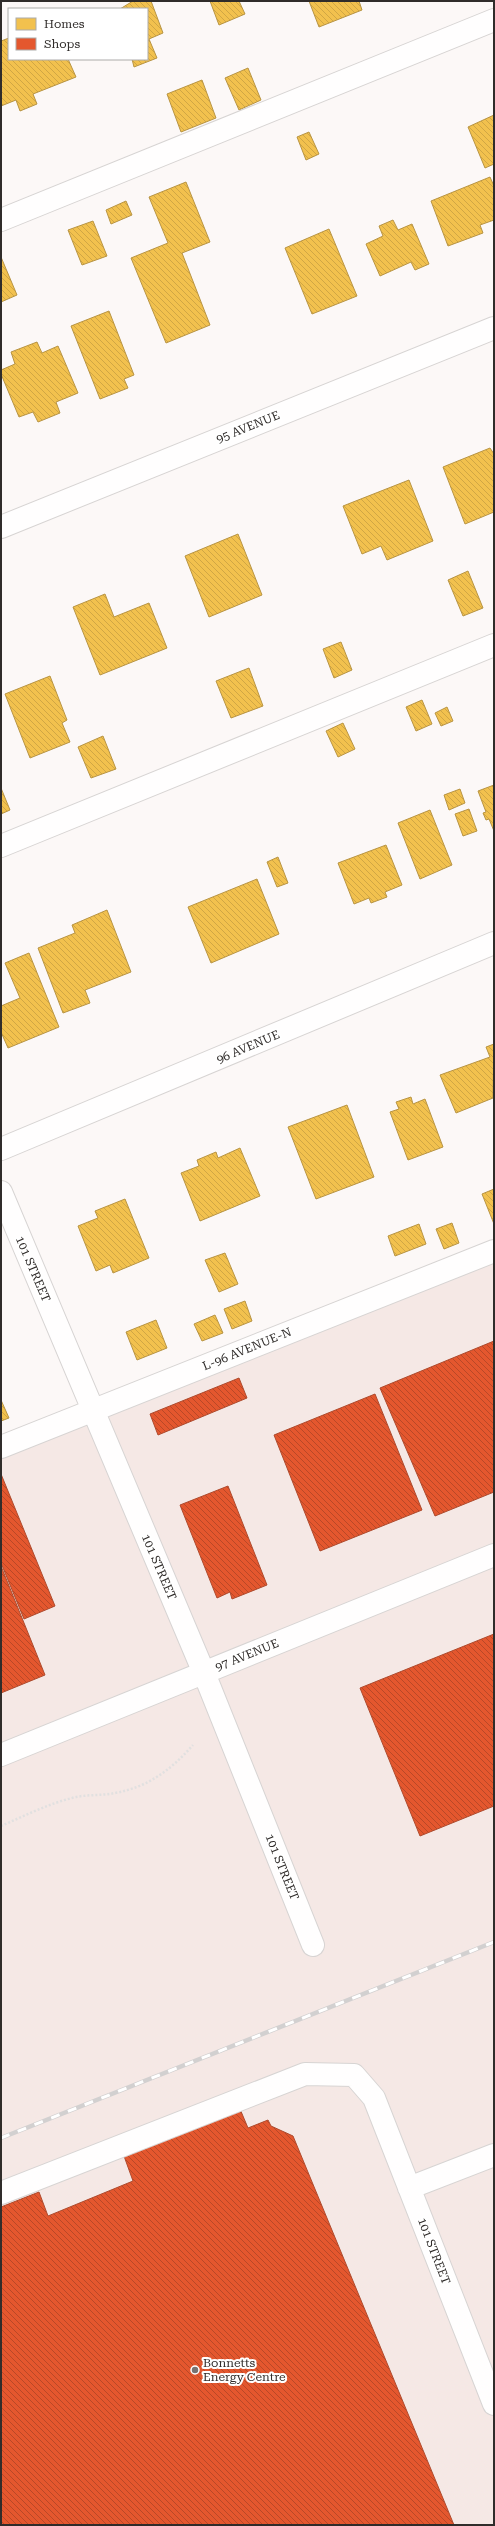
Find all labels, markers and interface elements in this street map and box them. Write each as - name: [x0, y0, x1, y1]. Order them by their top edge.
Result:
- legend: [8, 8, 148, 60]
- text: Homes: [44, 17, 85, 31]
- text: Shops: [44, 37, 80, 51]
- street label: 95 AVENUE: [214, 408, 282, 446]
- street label: 96 AVENUE: [214, 1027, 282, 1067]
- street label: 101 STREET: [13, 1234, 53, 1304]
- street label: L-96 AVENUE-N: [200, 1325, 294, 1373]
- street label: 101 STREET: [139, 1532, 179, 1602]
- street label: 97 AVENUE: [213, 1636, 281, 1674]
- street label: 101 STREET: [262, 1832, 302, 1902]
- street label: 101 STREET: [415, 2216, 453, 2286]
- place label: Bonnetts Energy Centre: [203, 2356, 286, 2384]
- marker: Bonnetts Energy Centre: [190, 2365, 200, 2375]

